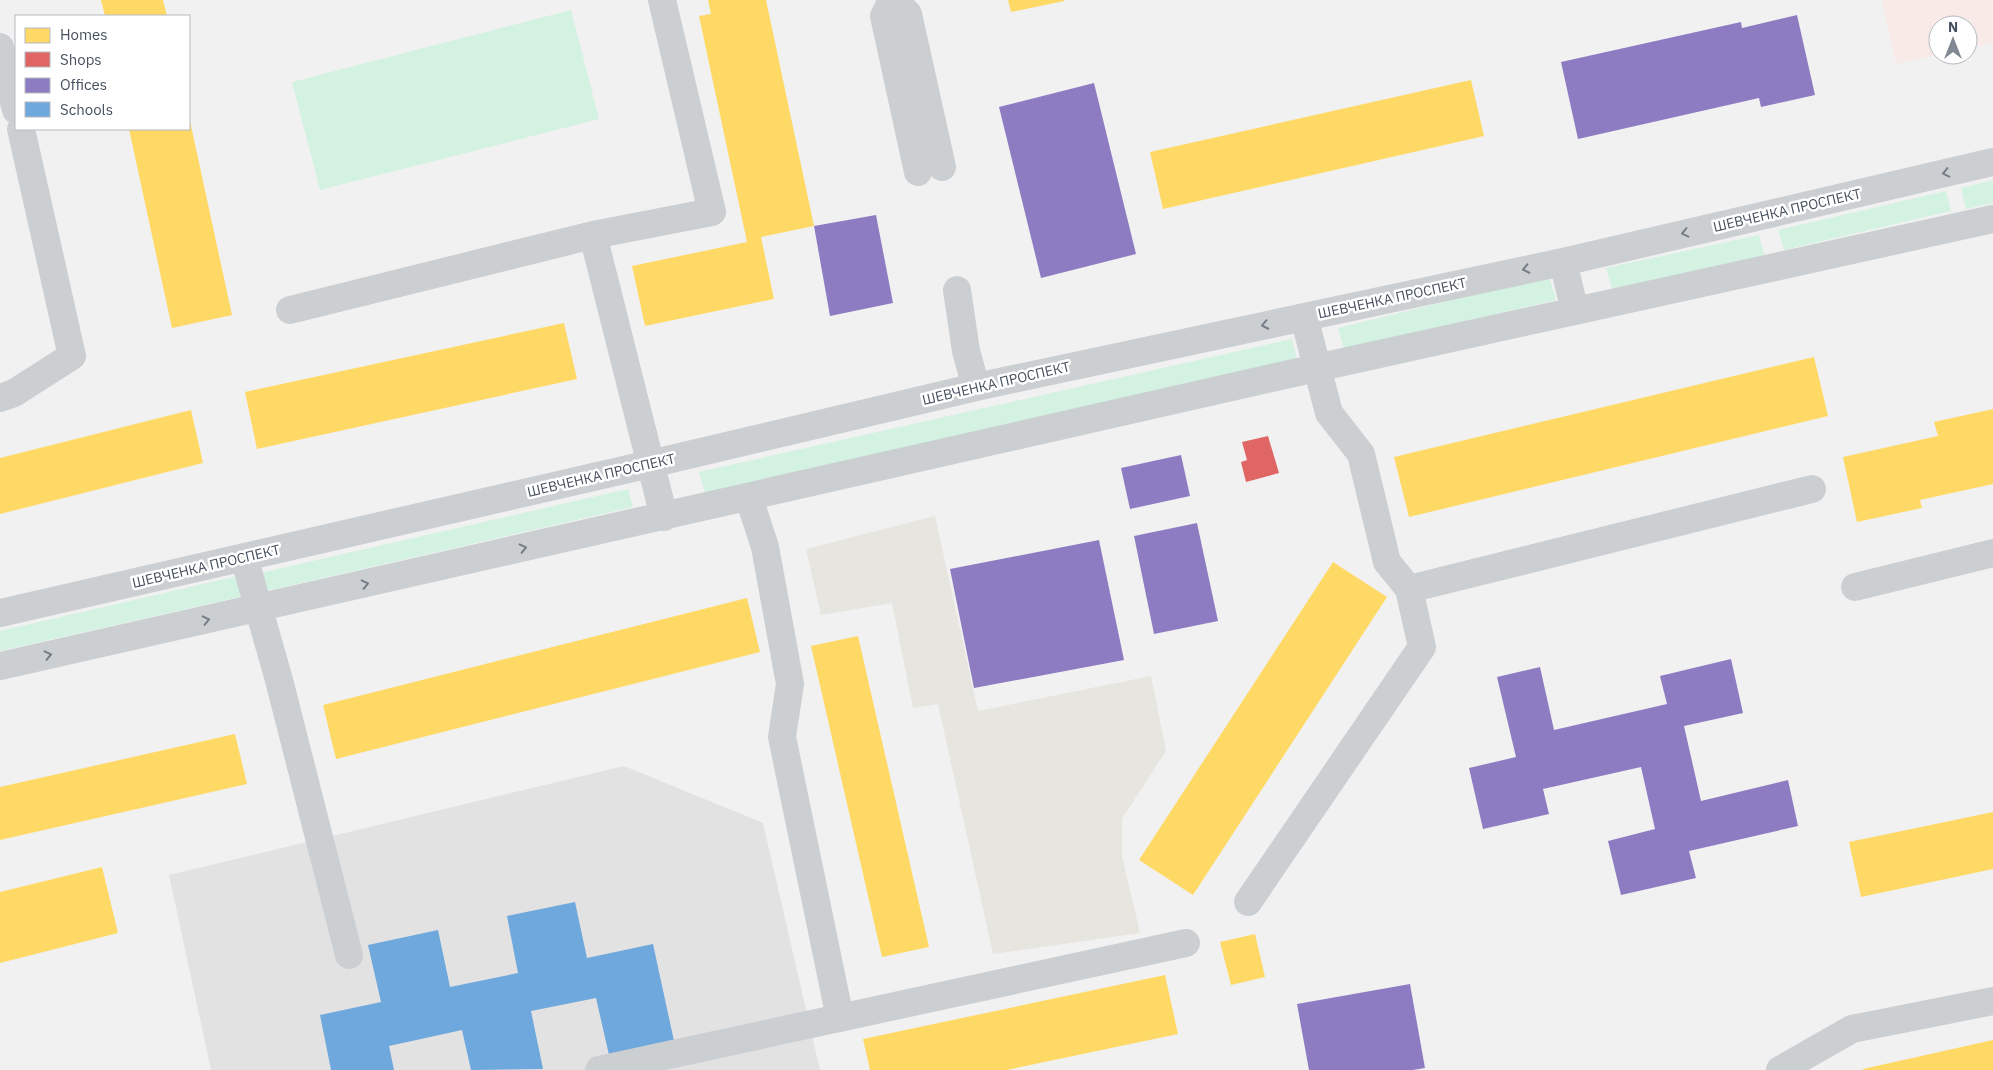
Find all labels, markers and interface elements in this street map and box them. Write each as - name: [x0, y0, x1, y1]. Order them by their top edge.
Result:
- legend: [15, 15, 190, 130]
- north arrow: [1928, 15, 1978, 65]
- text: N: [1948, 18, 1958, 36]
- text: Homes: [60, 25, 108, 44]
- text: Shops: [60, 50, 102, 69]
- text: Offices: [60, 75, 107, 94]
- text: Schools: [60, 100, 113, 119]
- one-way arrow: [1941, 167, 1950, 178]
- street label: ШЕВЧЕНКА ПРОСПЕКТ: [1711, 184, 1863, 236]
- one-way arrow: [1680, 227, 1689, 238]
- one-way arrow: [1522, 264, 1531, 274]
- street label: ШЕВЧЕНКА ПРОСПЕКТ: [1316, 273, 1468, 323]
- one-way arrow: [1260, 319, 1269, 330]
- street label: ШЕВЧЕНКА ПРОСПЕКТ: [920, 357, 1072, 409]
- street label: ШЕВЧЕНКА ПРОСПЕКТ: [525, 449, 677, 501]
- street label: ШЕВЧЕНКА ПРОСПЕКТ: [130, 540, 282, 592]
- one-way arrow: [519, 543, 528, 554]
- one-way arrow: [360, 579, 369, 590]
- one-way arrow: [202, 615, 211, 625]
- one-way arrow: [43, 650, 52, 661]

